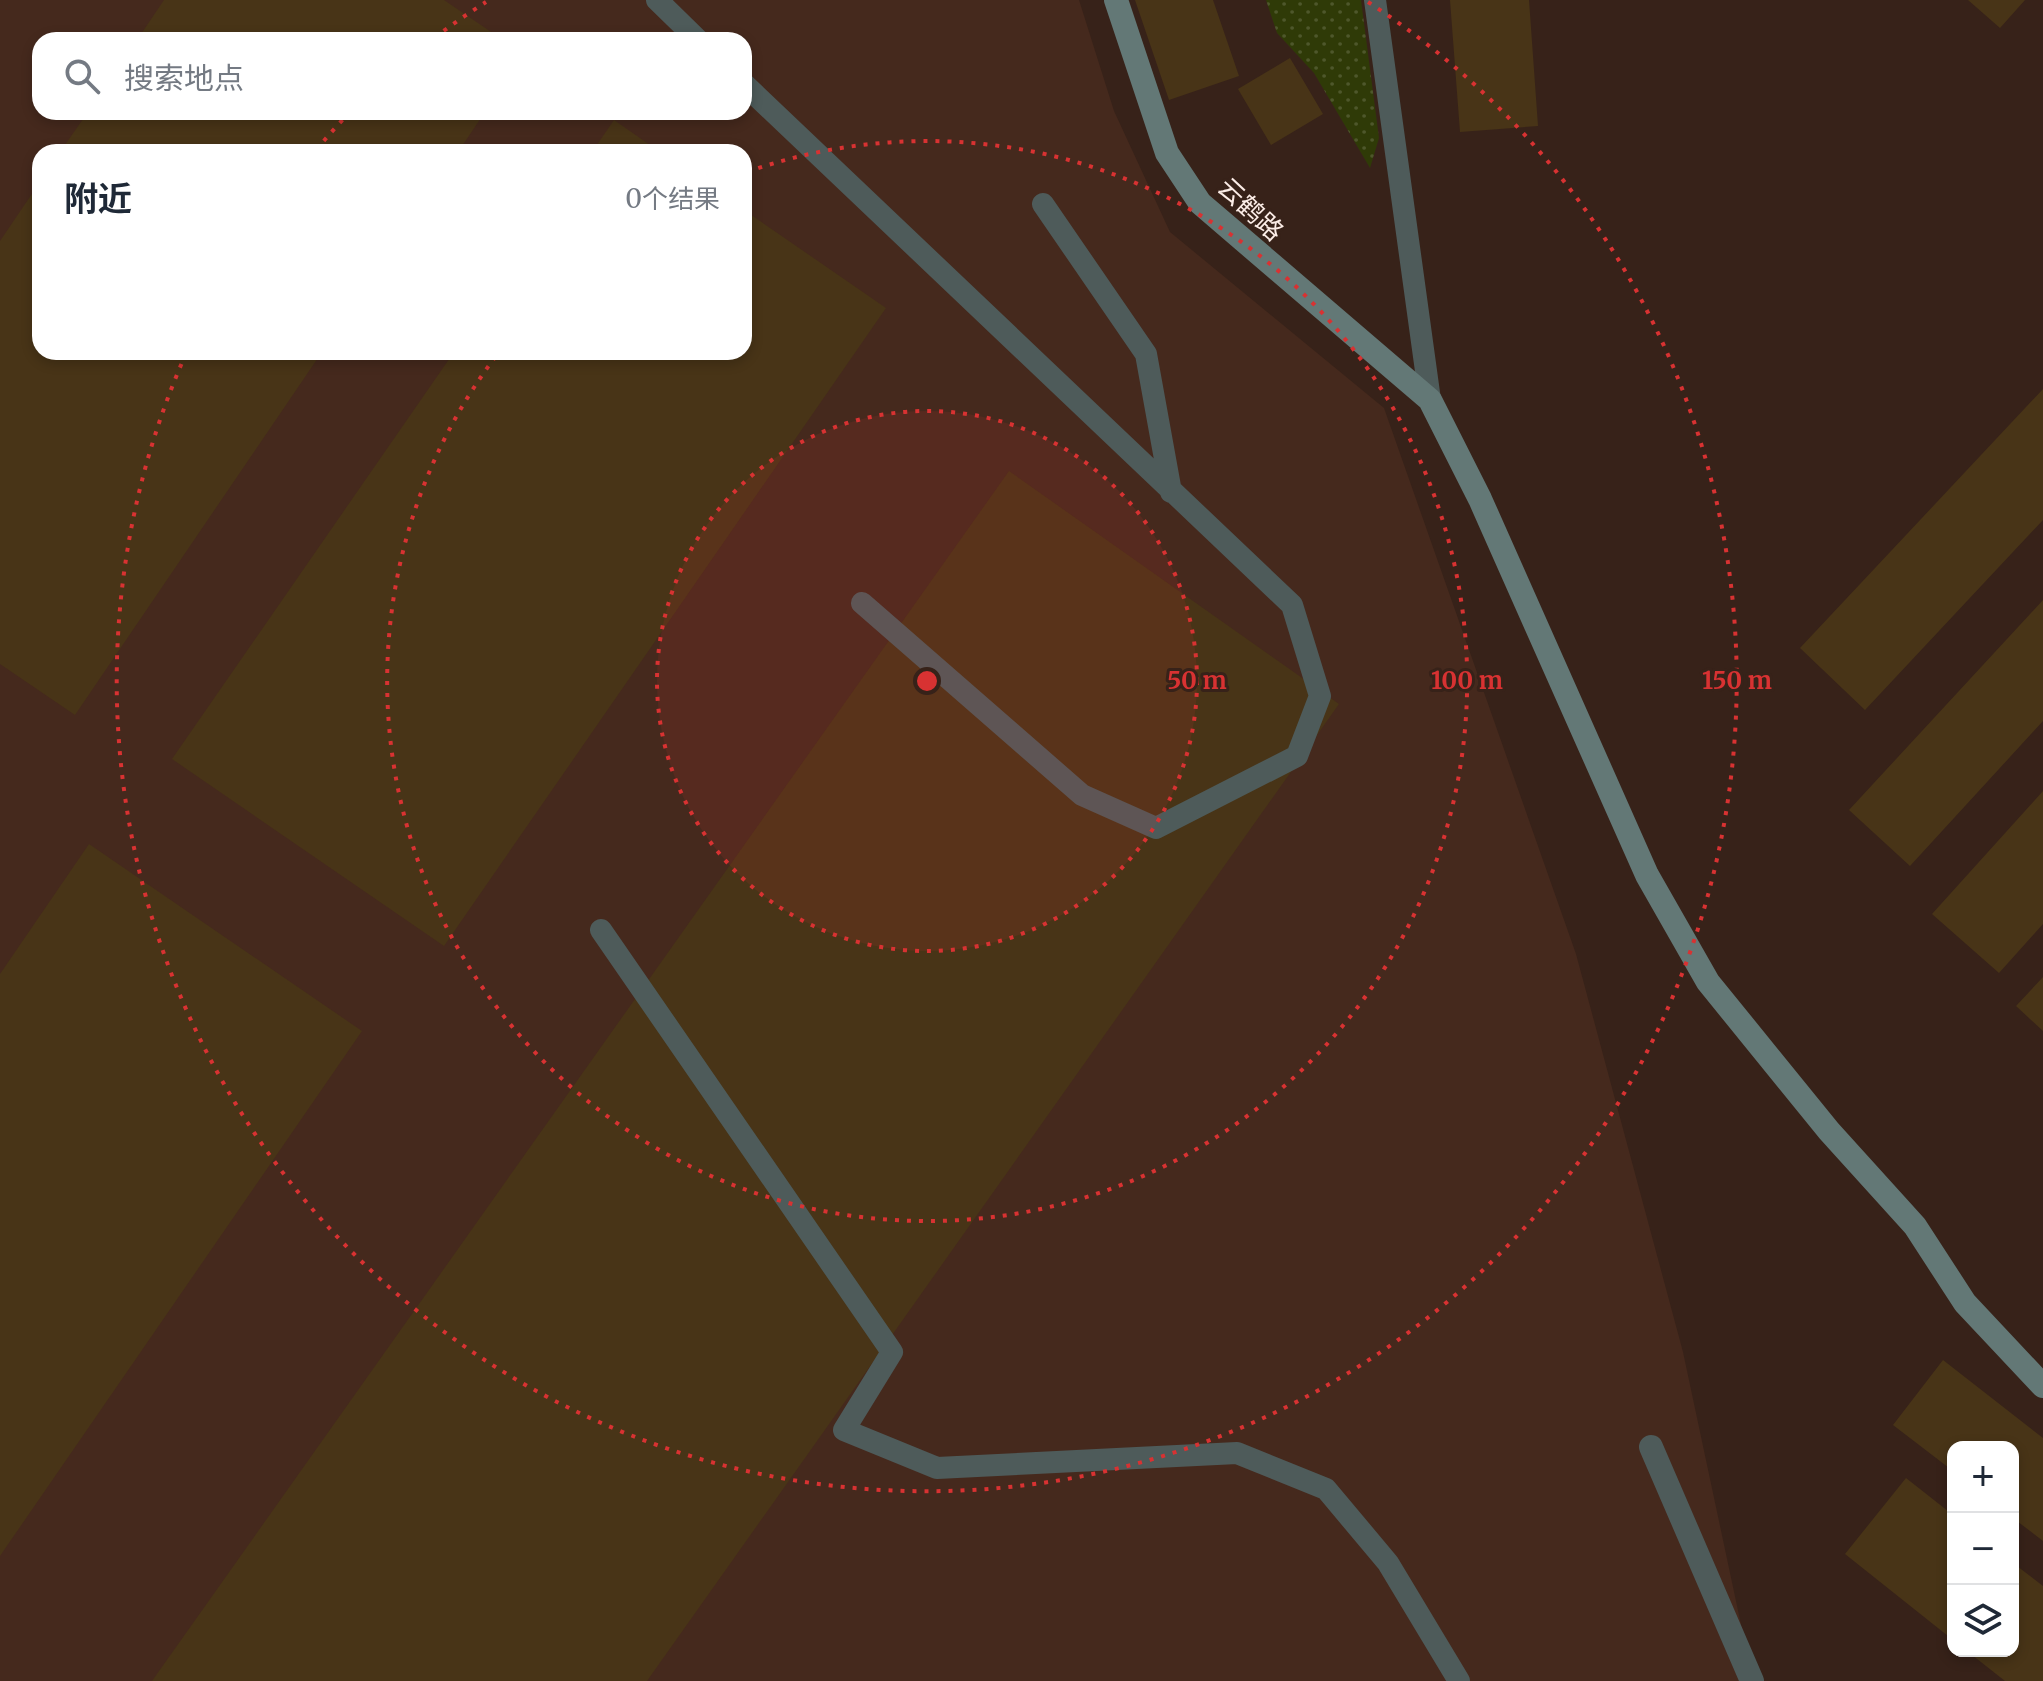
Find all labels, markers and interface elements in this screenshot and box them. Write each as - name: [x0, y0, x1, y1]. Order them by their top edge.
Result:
- search box: [32, 32, 752, 120]
- icon: search: [60, 54, 104, 98]
- text: 搜索地点: [124, 59, 244, 97]
- street label: 云鹤路: [1211, 170, 1291, 248]
- text: 附近: [64, 178, 132, 220]
- text: 0个结果: [625, 182, 720, 215]
- text: 50 m: [1167, 665, 1227, 696]
- text: 100 m: [1431, 665, 1503, 696]
- text: 150 m: [1702, 665, 1772, 696]
- centre of rings: [913, 667, 941, 695]
- map controls: [1947, 1441, 2019, 1657]
- button: +: [1947, 1441, 2019, 1513]
- button: −: [1947, 1513, 2019, 1585]
- button: layers: [1947, 1585, 2019, 1657]

